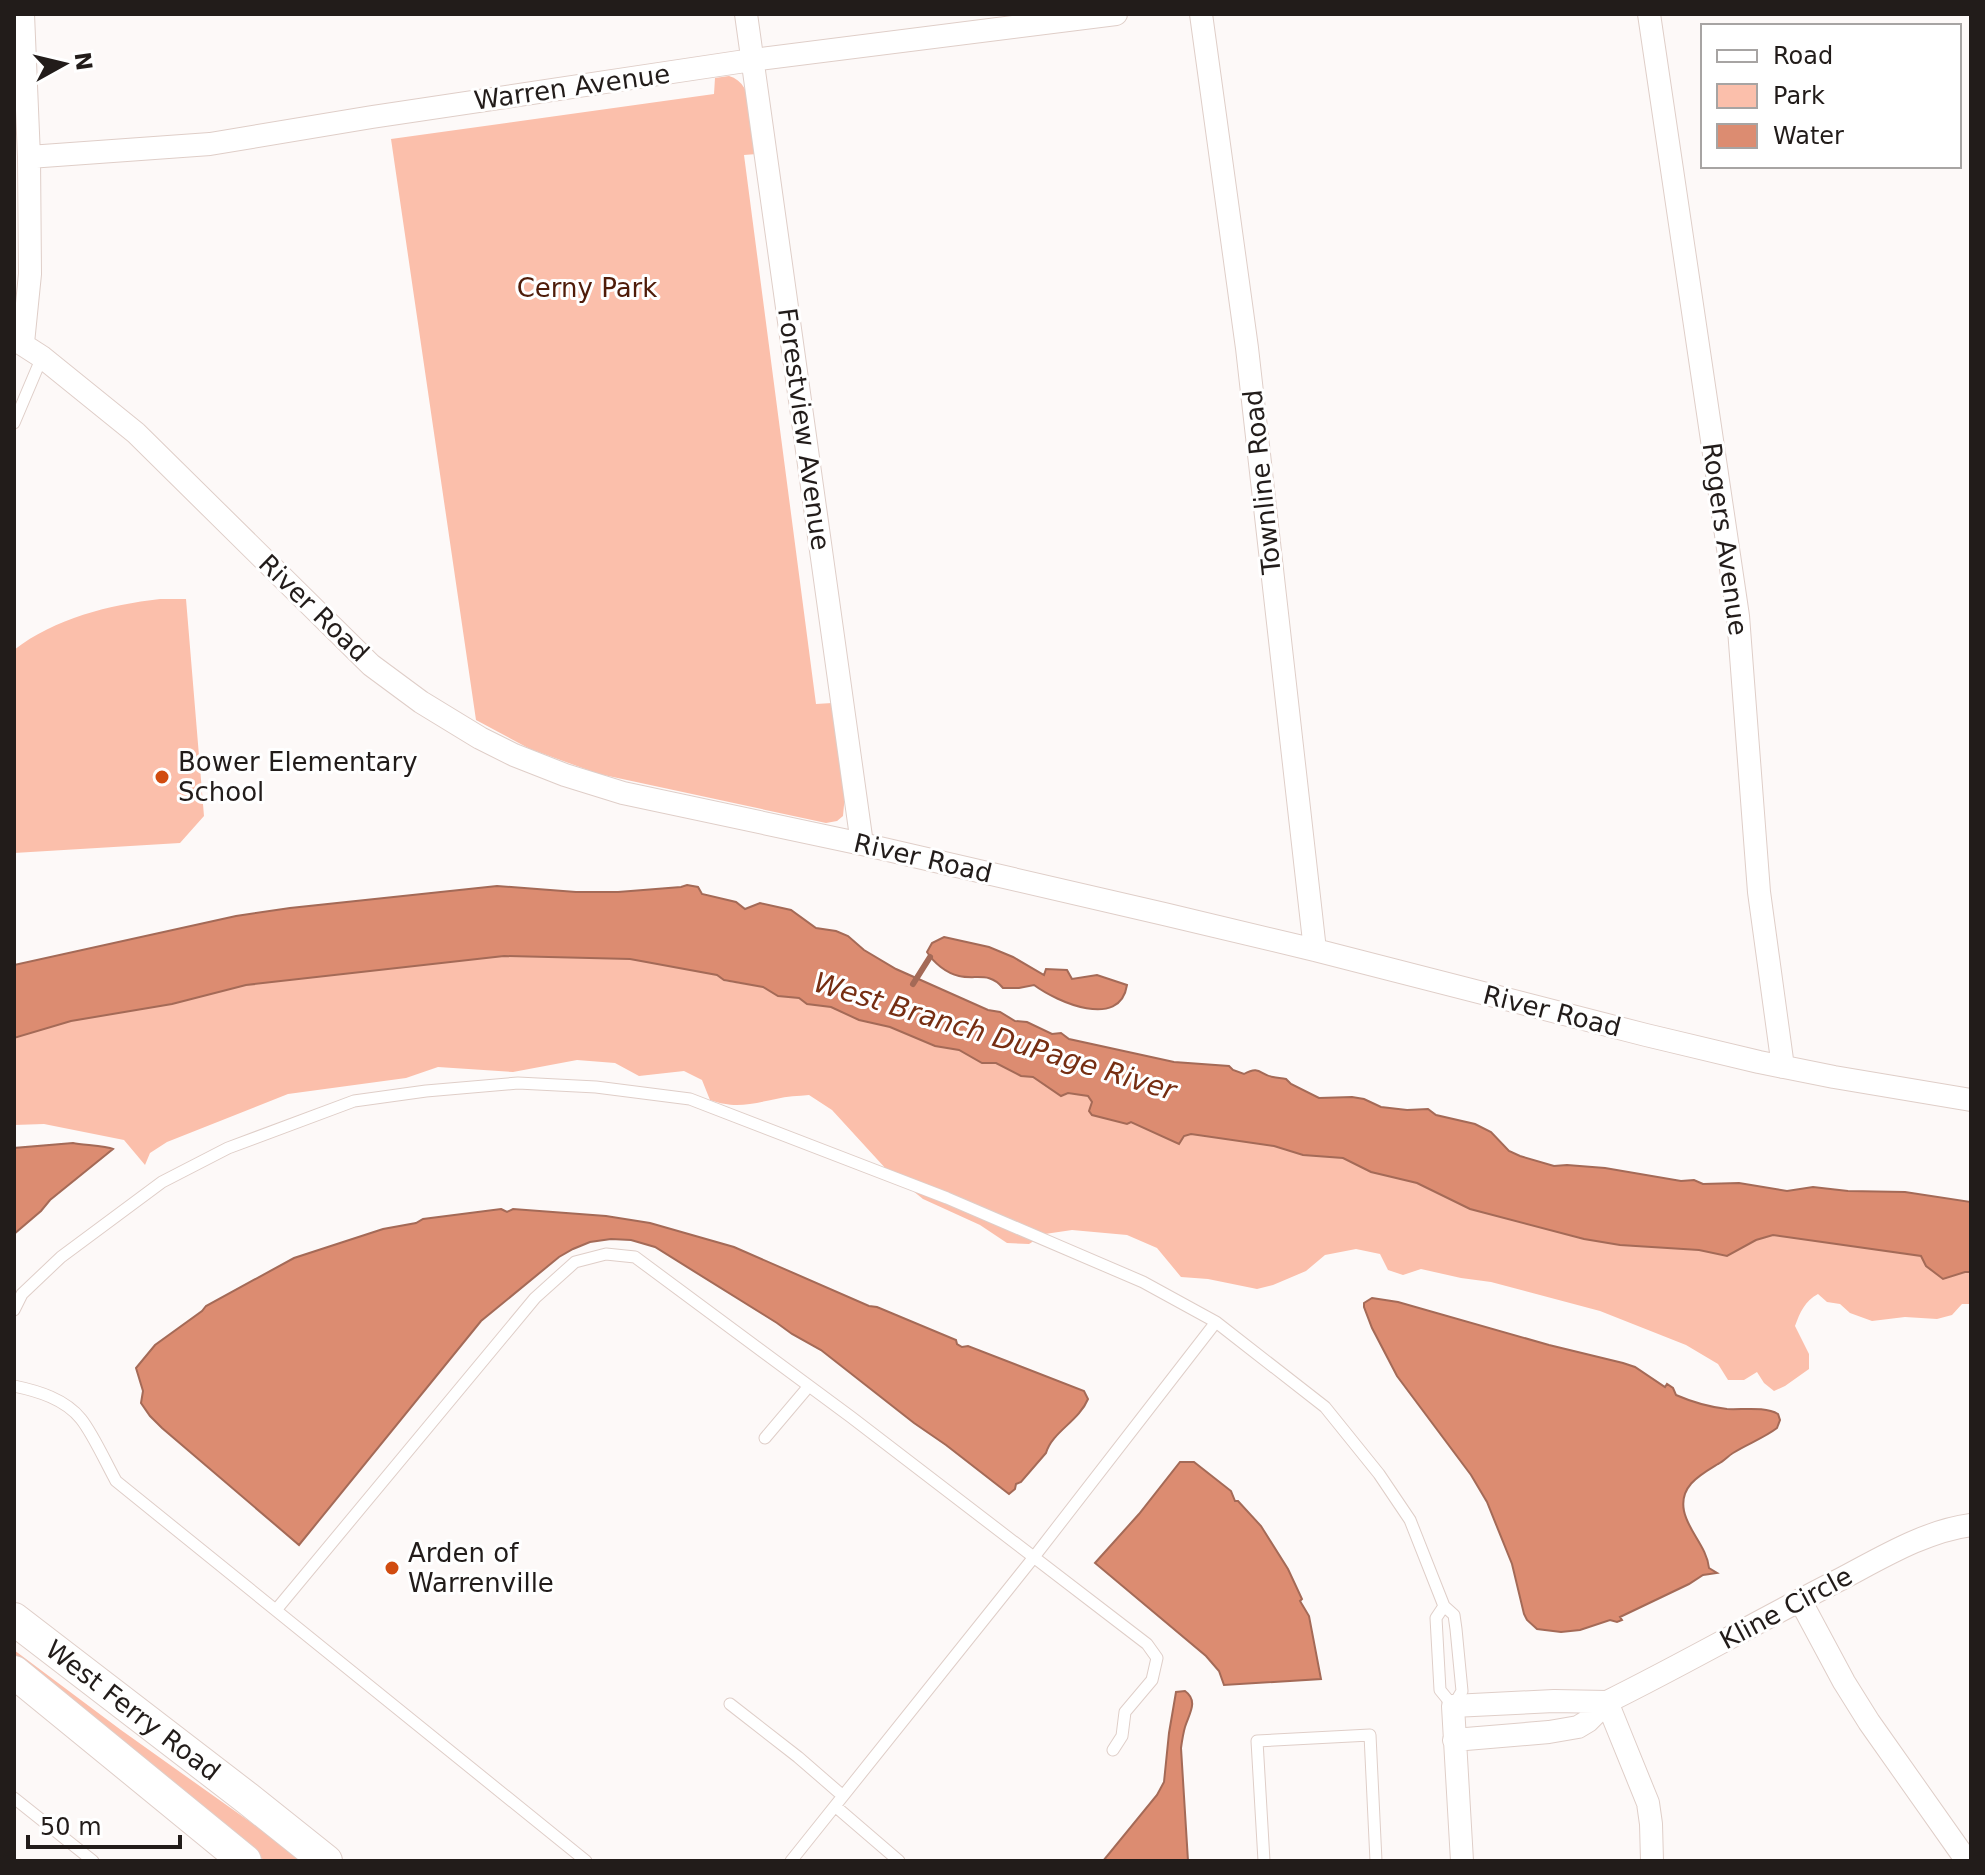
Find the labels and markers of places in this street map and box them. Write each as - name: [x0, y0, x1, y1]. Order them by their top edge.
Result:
- place label: Bower Elementary School: [178, 747, 418, 807]
- marker: Bower Elementary School: [153, 768, 171, 786]
- place label: Arden of Warrenville: [408, 1538, 554, 1598]
- marker: Arden of Warrenville: [383, 1559, 401, 1577]

